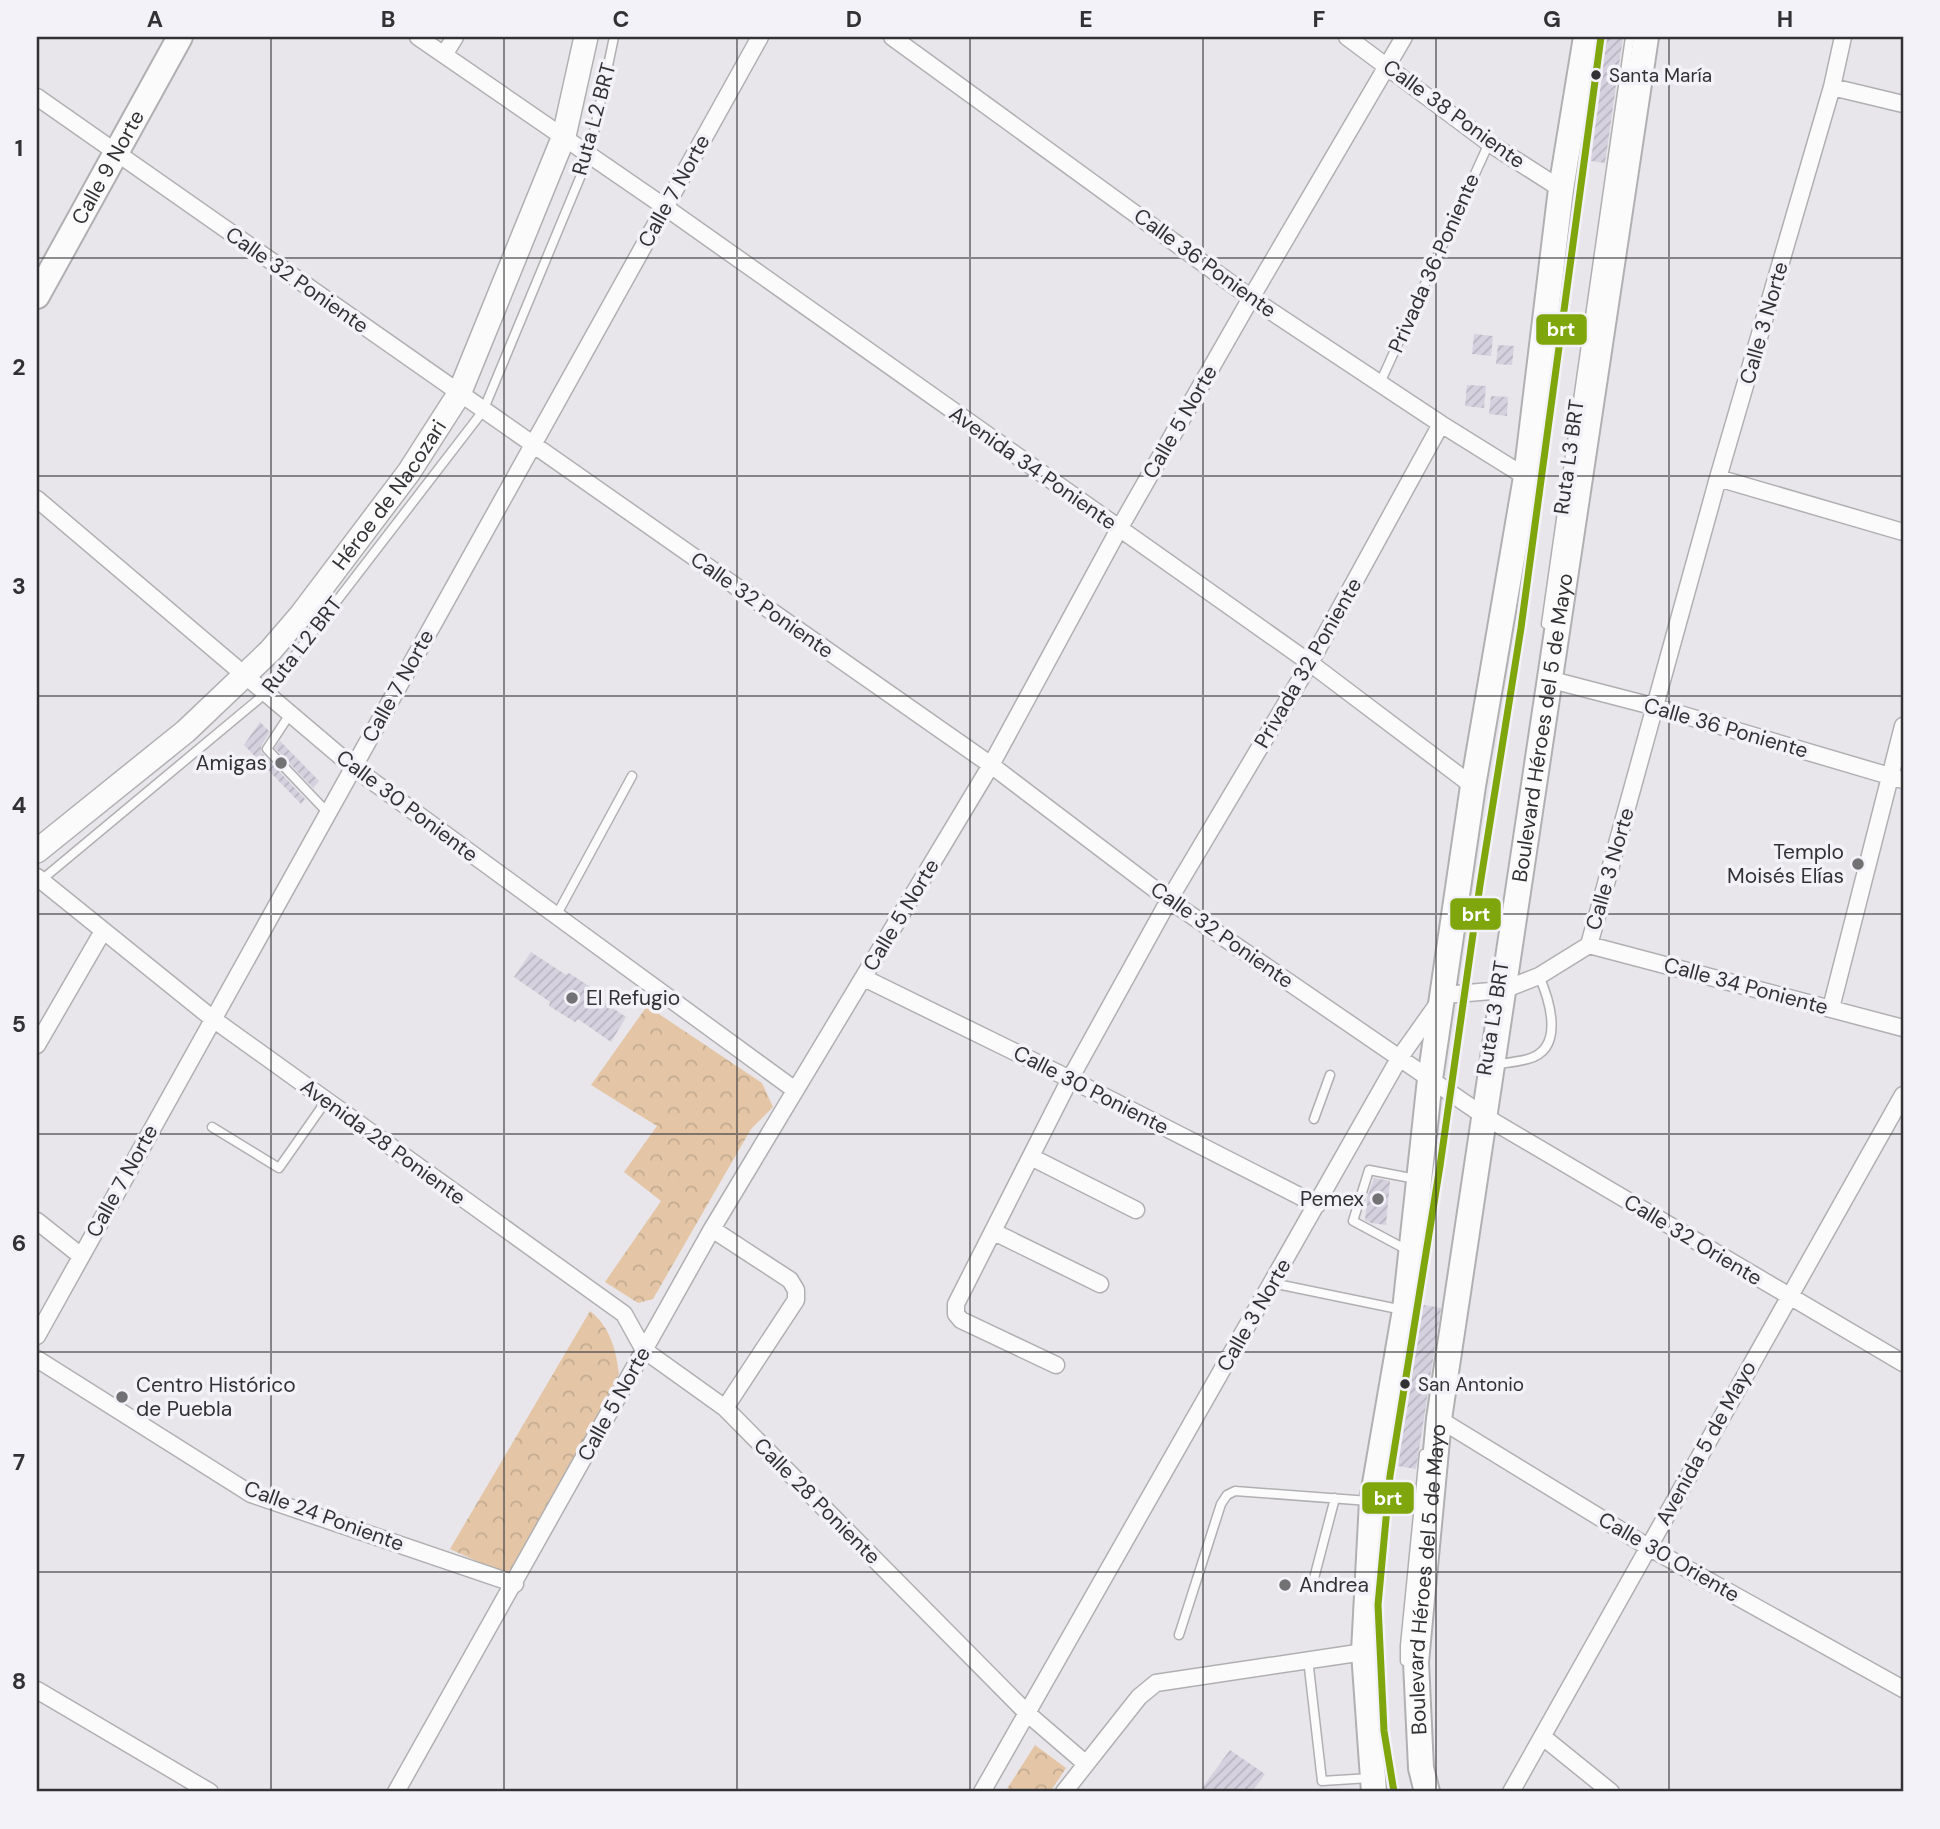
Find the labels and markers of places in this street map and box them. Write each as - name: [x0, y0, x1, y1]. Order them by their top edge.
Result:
- place label: Santa María: [1609, 63, 1712, 88]
- marker: Santa María: [1589, 68, 1603, 82]
- place label: Amigas: [196, 749, 267, 777]
- marker: Amigas: [273, 755, 289, 771]
- place label: Templo Moisés Elías: [1727, 838, 1844, 890]
- marker: Templo Moisés Elías: [1850, 856, 1866, 872]
- place label: El Refugio: [586, 984, 680, 1012]
- marker: El Refugio: [564, 990, 580, 1006]
- place label: Pemex: [1300, 1185, 1364, 1213]
- marker: Pemex: [1370, 1191, 1386, 1207]
- place label: Centro Histórico de Puebla: [136, 1371, 296, 1423]
- place label: San Antonio: [1418, 1372, 1524, 1397]
- marker: San Antonio: [1398, 1377, 1412, 1391]
- marker: Centro Histórico de Puebla: [114, 1389, 130, 1405]
- place label: Andrea: [1299, 1571, 1369, 1599]
- marker: Andrea: [1277, 1577, 1293, 1593]

